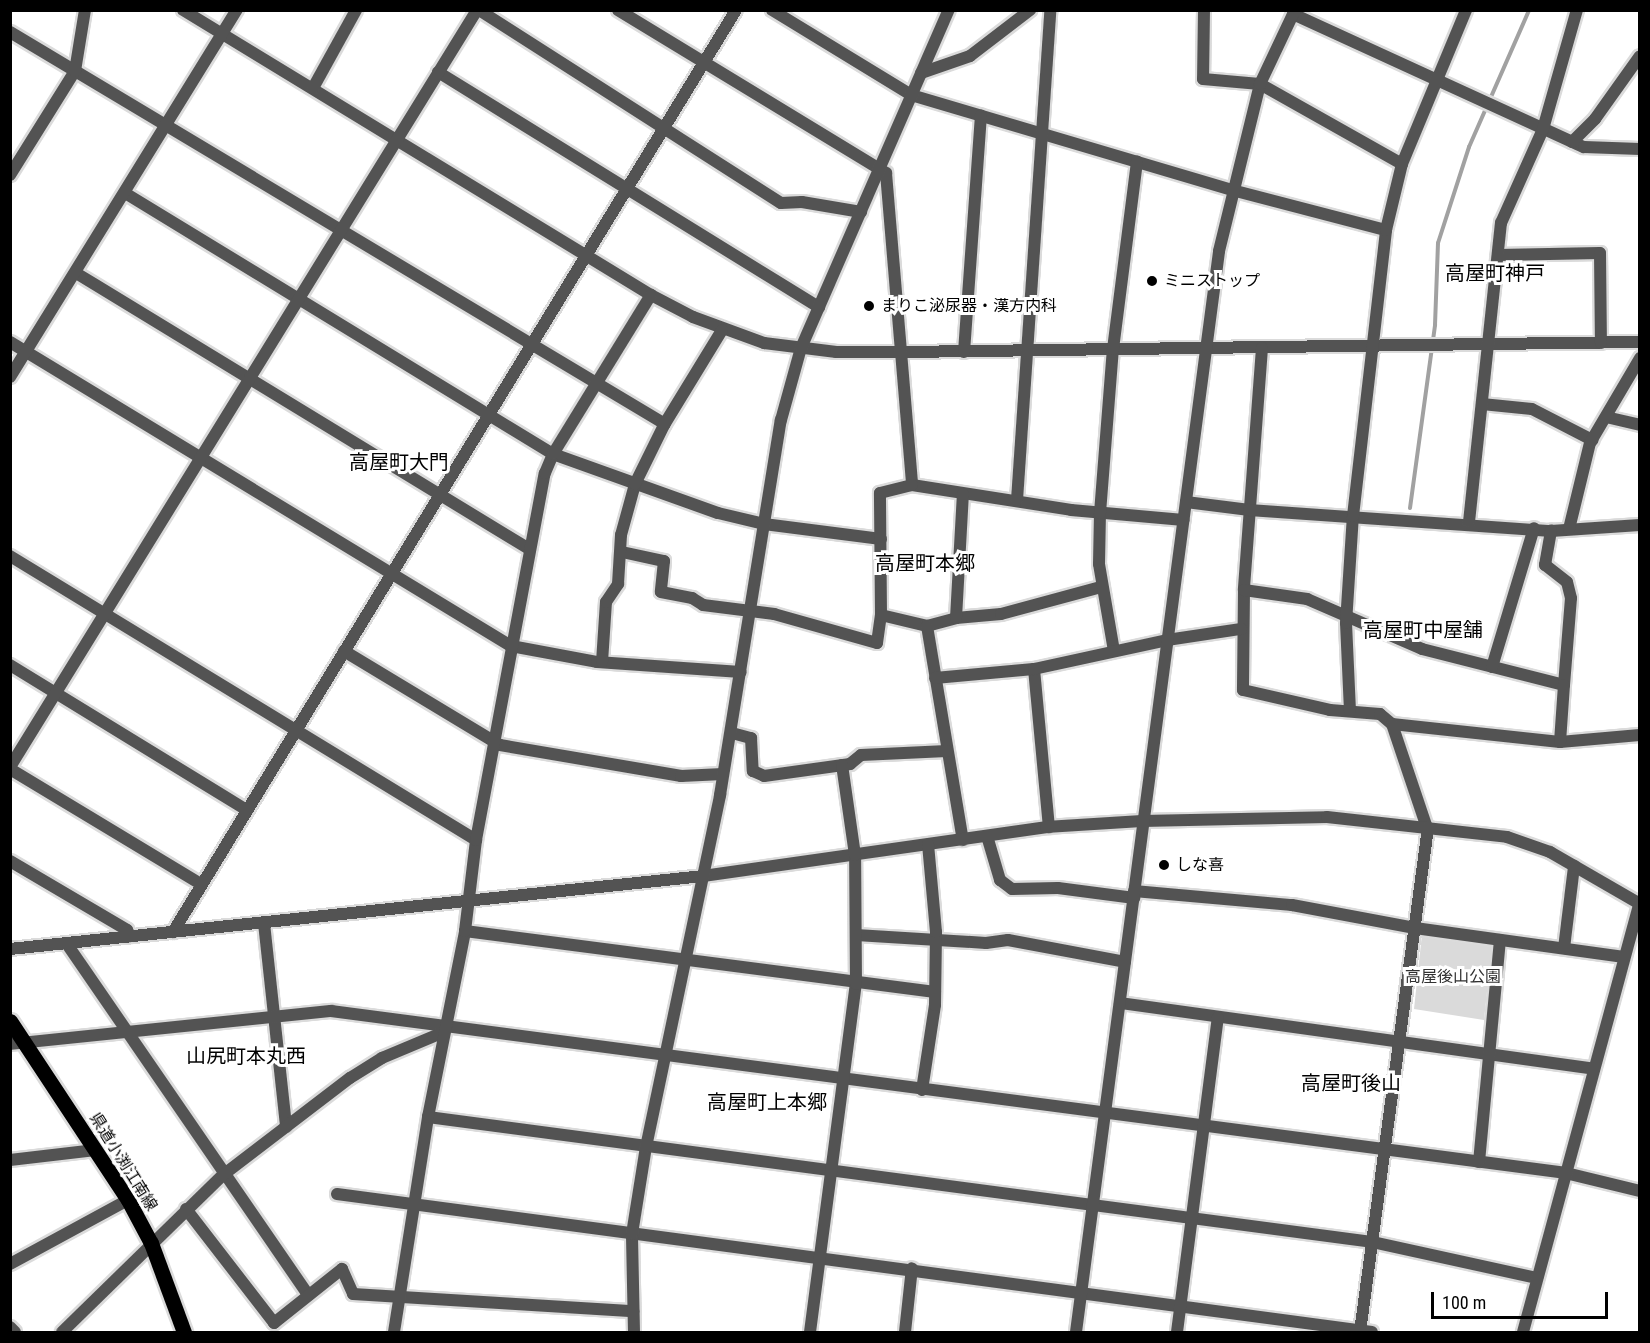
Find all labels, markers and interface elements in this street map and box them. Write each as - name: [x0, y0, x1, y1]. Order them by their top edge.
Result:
- district label: 高屋町神戸: [1445, 261, 1545, 285]
- place label: ミニストップ: [1164, 271, 1260, 291]
- marker: ミニストップ: [1145, 274, 1159, 288]
- place label: まりこ泌尿器・漢方内科: [881, 296, 1057, 316]
- marker: まりこ泌尿器・漢方内科: [862, 299, 876, 313]
- district label: 高屋町大門: [349, 450, 449, 474]
- district label: 高屋町本郷: [875, 551, 975, 575]
- district label: 高屋町中屋舗: [1363, 618, 1483, 642]
- place label: しな喜: [1176, 855, 1224, 875]
- marker: しな喜: [1157, 858, 1171, 872]
- park label: 高屋後山公園: [1405, 967, 1501, 987]
- district label: 山尻町本丸西: [186, 1044, 306, 1068]
- district label: 高屋町後山: [1301, 1071, 1401, 1095]
- district label: 高屋町上本郷: [707, 1090, 827, 1114]
- street label: 県道小渕江南線: [85, 1109, 161, 1215]
- scale bar: [1434, 1280, 1611, 1318]
- text: 100 m: [1442, 1292, 1486, 1313]

